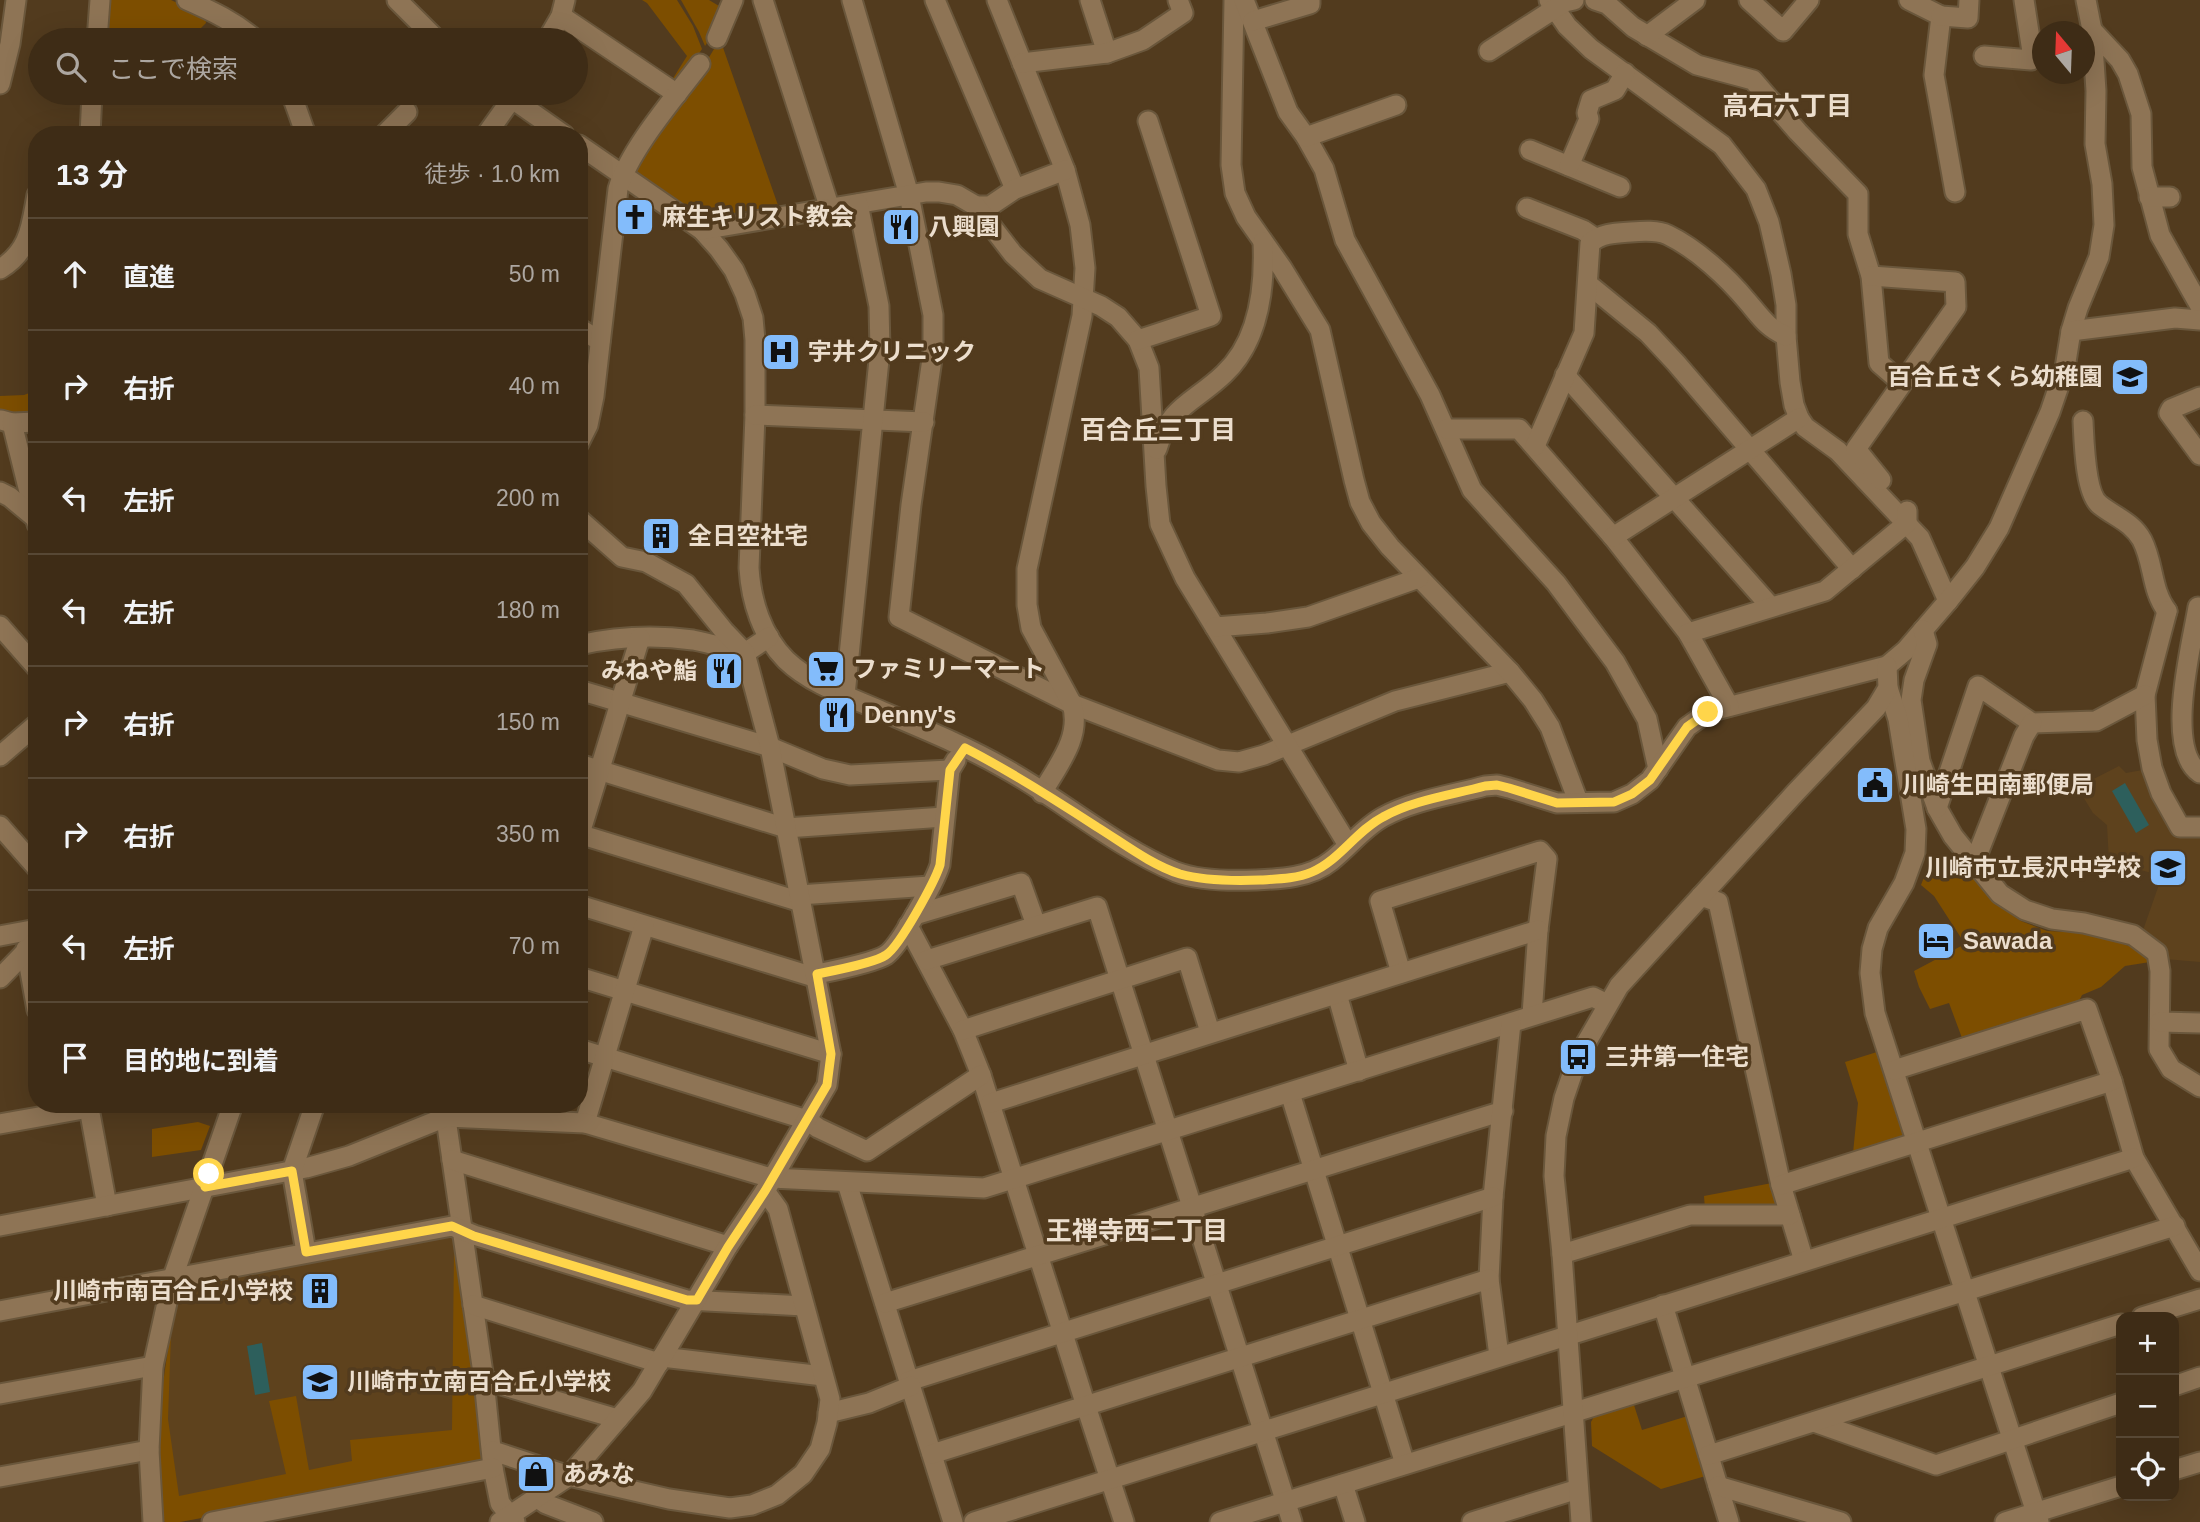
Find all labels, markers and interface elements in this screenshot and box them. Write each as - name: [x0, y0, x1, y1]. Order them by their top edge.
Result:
- north arrow: [2032, 21, 2095, 84]
- search box: [28, 28, 588, 105]
- icon: search: [52, 48, 90, 86]
- text: ここで検索: [108, 54, 238, 84]
- district label: 高石六丁目: [1722, 91, 1852, 121]
- text: 13 分: [56, 158, 128, 191]
- text: 徒歩 · 1.0 km: [425, 161, 560, 187]
- church icon: 麻生キリスト教会: [614, 196, 656, 238]
- place label: 麻生キリスト教会: [662, 203, 854, 230]
- restaurant icon: 八興園: [880, 206, 922, 248]
- place label: 八興園: [928, 213, 1000, 240]
- icon: ahead: [56, 255, 94, 293]
- text: 50 m: [509, 261, 560, 287]
- text: 直進: [123, 262, 175, 292]
- hospital icon: 宇井クリニック: [760, 331, 802, 373]
- place label: 宇井クリニック: [808, 338, 976, 365]
- school or university icon: 百合丘さくら幼稚園: [2109, 356, 2151, 398]
- place label: 百合丘さくら幼稚園: [1887, 363, 2103, 390]
- icon: right: [56, 367, 94, 405]
- text: 40 m: [509, 373, 560, 399]
- text: 右折: [123, 374, 175, 404]
- district label: 百合丘三丁目: [1080, 415, 1236, 445]
- icon: left: [56, 479, 94, 517]
- text: 200 m: [496, 485, 560, 511]
- text: 左折: [123, 486, 175, 516]
- building icon: 全日空社宅: [640, 515, 682, 557]
- place label: 全日空社宅: [688, 522, 808, 549]
- icon: left: [56, 591, 94, 629]
- text: 180 m: [496, 597, 560, 623]
- text: 左折: [123, 598, 175, 628]
- supermarket icon: ファミリーマート: [805, 648, 847, 690]
- restaurant icon: みねや鮨: [703, 650, 745, 692]
- place label: ファミリーマート: [853, 655, 1045, 682]
- place label: みねや鮨: [601, 657, 697, 684]
- restaurant icon: Denny's: [816, 694, 858, 736]
- route end: [1692, 696, 1723, 727]
- place label: Denny's: [864, 701, 956, 728]
- icon: right: [56, 703, 94, 741]
- text: 150 m: [496, 709, 560, 735]
- text: 右折: [123, 710, 175, 740]
- public building icon: 川崎生田南郵便局: [1854, 764, 1896, 806]
- place label: 川崎生田南郵便局: [1902, 771, 2094, 798]
- icon: right: [56, 815, 94, 853]
- text: 350 m: [496, 821, 560, 847]
- text: 右折: [123, 822, 175, 852]
- school or university icon: 川崎市立長沢中学校: [2147, 847, 2189, 889]
- place label: 川崎市立長沢中学校: [1925, 854, 2141, 881]
- hotel icon: Sawada: [1915, 920, 1957, 962]
- icon: left: [56, 927, 94, 965]
- place label: Sawada: [1963, 927, 2053, 954]
- text: 70 m: [509, 933, 560, 959]
- text: 左折: [123, 934, 175, 964]
- bus stop icon: 三井第一住宅: [1557, 1036, 1599, 1078]
- icon: arrive: [56, 1039, 94, 1077]
- place label: 三井第一住宅: [1605, 1043, 1749, 1070]
- text: 目的地に到着: [123, 1046, 279, 1076]
- route start: [193, 1158, 224, 1189]
- district label: 王禅寺西二丁目: [1046, 1216, 1228, 1246]
- building icon: 川崎市南百合丘小学校: [299, 1270, 341, 1312]
- place label: 川崎市南百合丘小学校: [53, 1277, 293, 1304]
- map controls: [2116, 1312, 2179, 1501]
- button: +: [2116, 1312, 2179, 1375]
- school or university icon: 川崎市立南百合丘小学校: [299, 1361, 341, 1403]
- place label: 川崎市立南百合丘小学校: [347, 1368, 611, 1395]
- button: −: [2116, 1375, 2179, 1438]
- button: locate: [2116, 1438, 2179, 1501]
- shop icon: あみな: [515, 1453, 557, 1495]
- place label: あみな: [563, 1460, 635, 1487]

